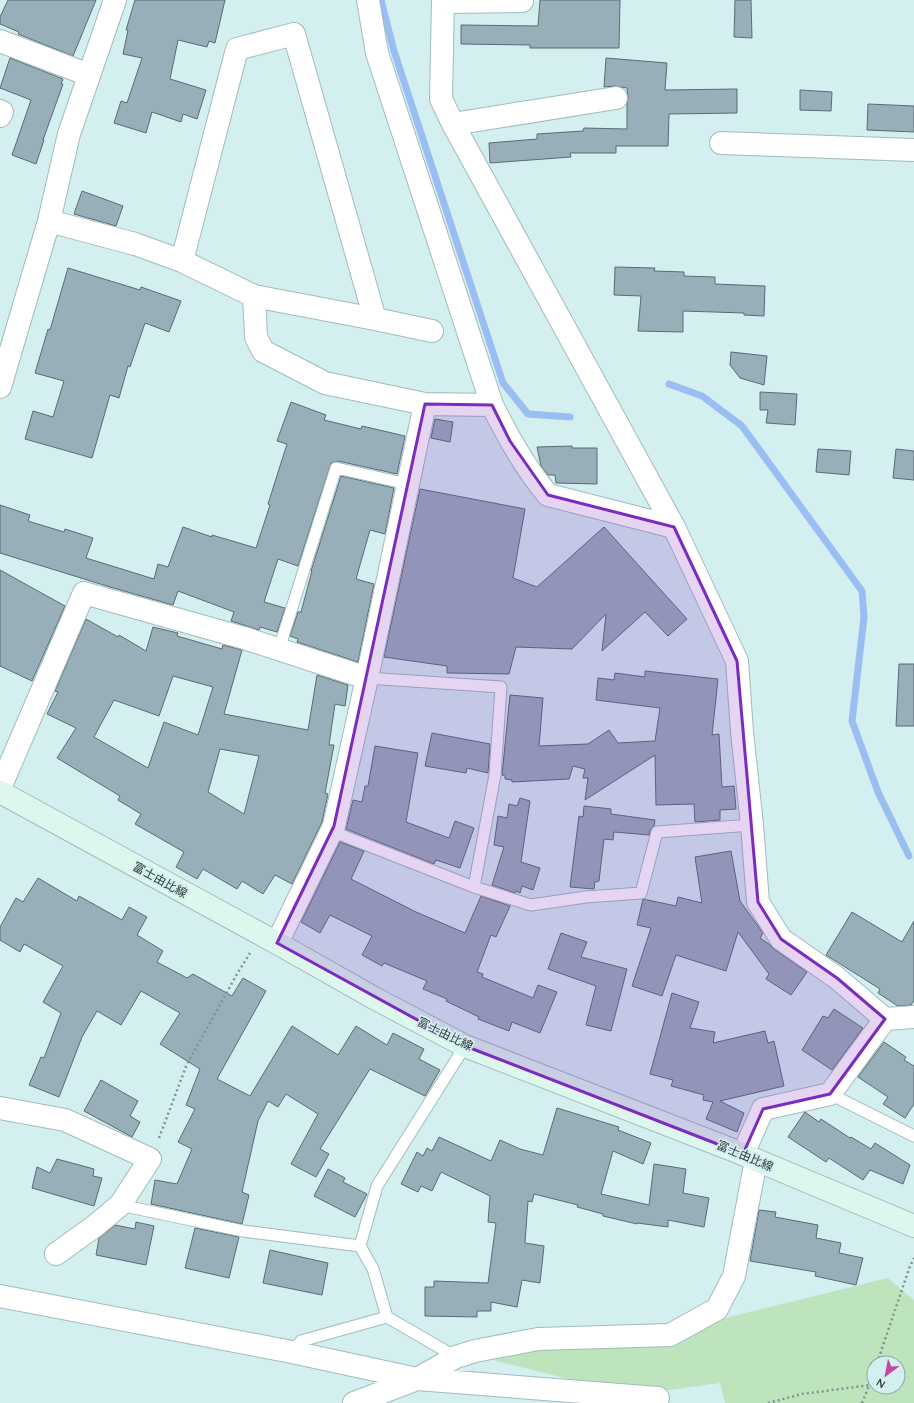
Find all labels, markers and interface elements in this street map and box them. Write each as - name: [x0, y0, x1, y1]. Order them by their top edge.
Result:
- street label: 富士由比線: [130, 858, 190, 901]
- street label: 富士由比線: [415, 1014, 475, 1053]
- street label: 富士由比線: [715, 1137, 776, 1174]
- north arrow: [866, 1355, 906, 1395]
- text: N: [874, 1375, 888, 1392]

